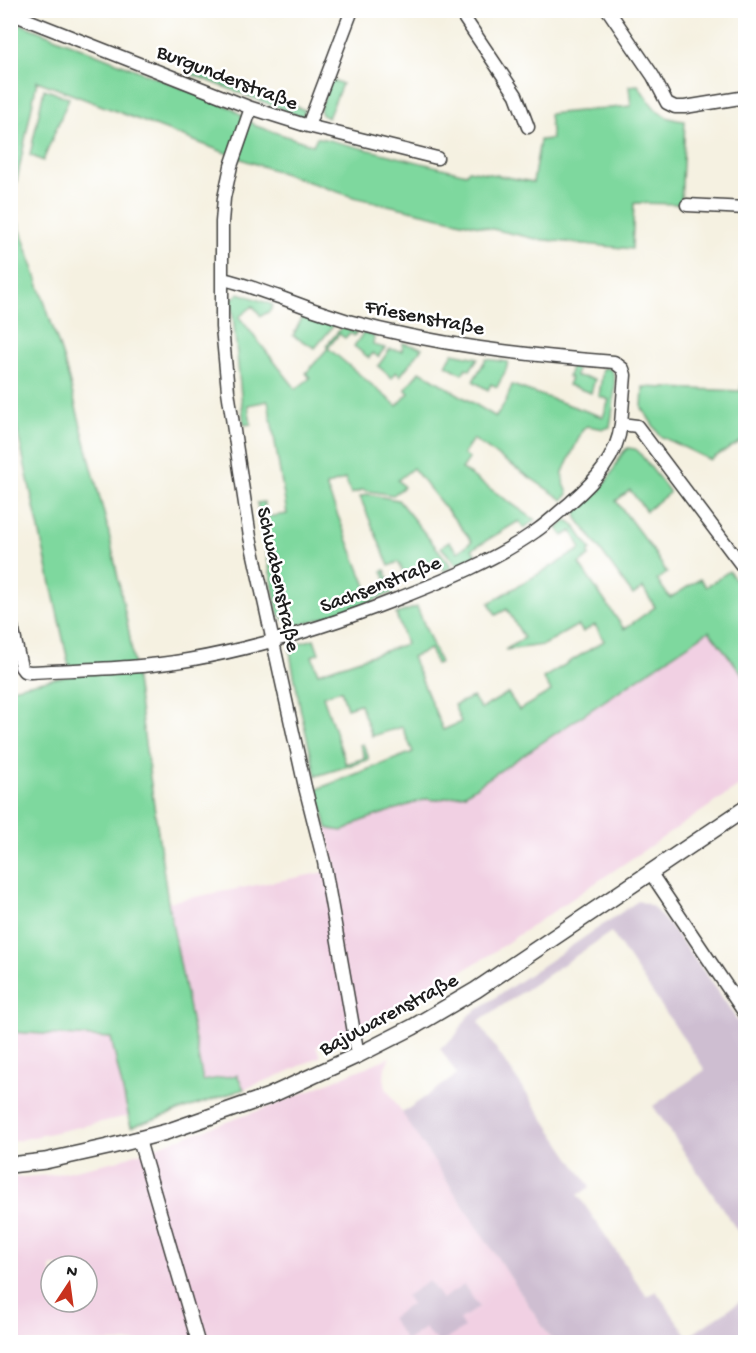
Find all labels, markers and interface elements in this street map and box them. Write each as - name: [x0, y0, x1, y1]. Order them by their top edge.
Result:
- street label: Burgunderstraße: [152, 40, 302, 118]
- street label: Friesenstraße: [362, 295, 487, 343]
- street label: Schwabenstraße: [249, 505, 304, 655]
- street label: Sachsenstraße: [317, 551, 446, 621]
- street label: Bajuwarenstraße: [315, 968, 464, 1064]
- north arrow: [39, 1254, 99, 1314]
- text: N: [64, 1262, 79, 1283]

